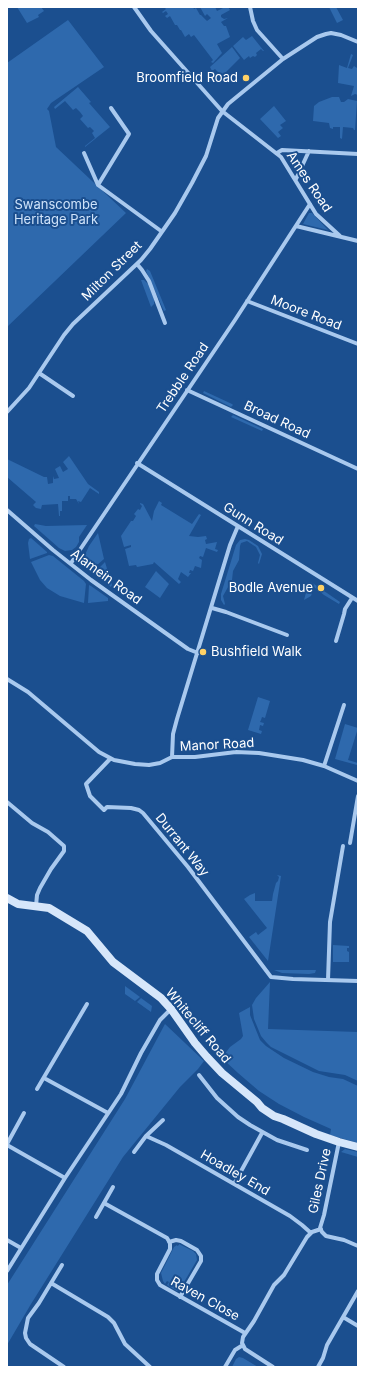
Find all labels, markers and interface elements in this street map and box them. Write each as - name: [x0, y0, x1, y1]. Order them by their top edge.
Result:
- place label: Broomfield Road: [136, 70, 238, 86]
- marker: Broomfield Road: [241, 73, 251, 83]
- street label: Ames Road: [283, 149, 335, 215]
- park label: Swanscombe Heritage Park: [14, 197, 98, 228]
- street label: Milton Street: [79, 238, 145, 304]
- street label: Moore Road: [268, 292, 344, 334]
- street label: Trebble Road: [154, 340, 212, 416]
- street label: Broad Road: [241, 398, 313, 442]
- street label: Gunn Road: [220, 499, 286, 549]
- street label: Alamein Road: [67, 546, 145, 608]
- place label: Bodle Avenue: [229, 580, 313, 596]
- marker: Bodle Avenue: [316, 583, 326, 593]
- place label: Bushfield Walk: [211, 644, 302, 660]
- marker: Bushfield Walk: [198, 647, 208, 657]
- street label: Manor Road: [179, 735, 255, 755]
- street label: Durrant Way: [152, 810, 212, 880]
- street label: Whitecliff Road: [162, 985, 234, 1067]
- street label: Hoadley End: [197, 1147, 273, 1199]
- street label: Giles Drive: [305, 1147, 335, 1215]
- street label: Raven Close: [168, 1274, 242, 1324]

